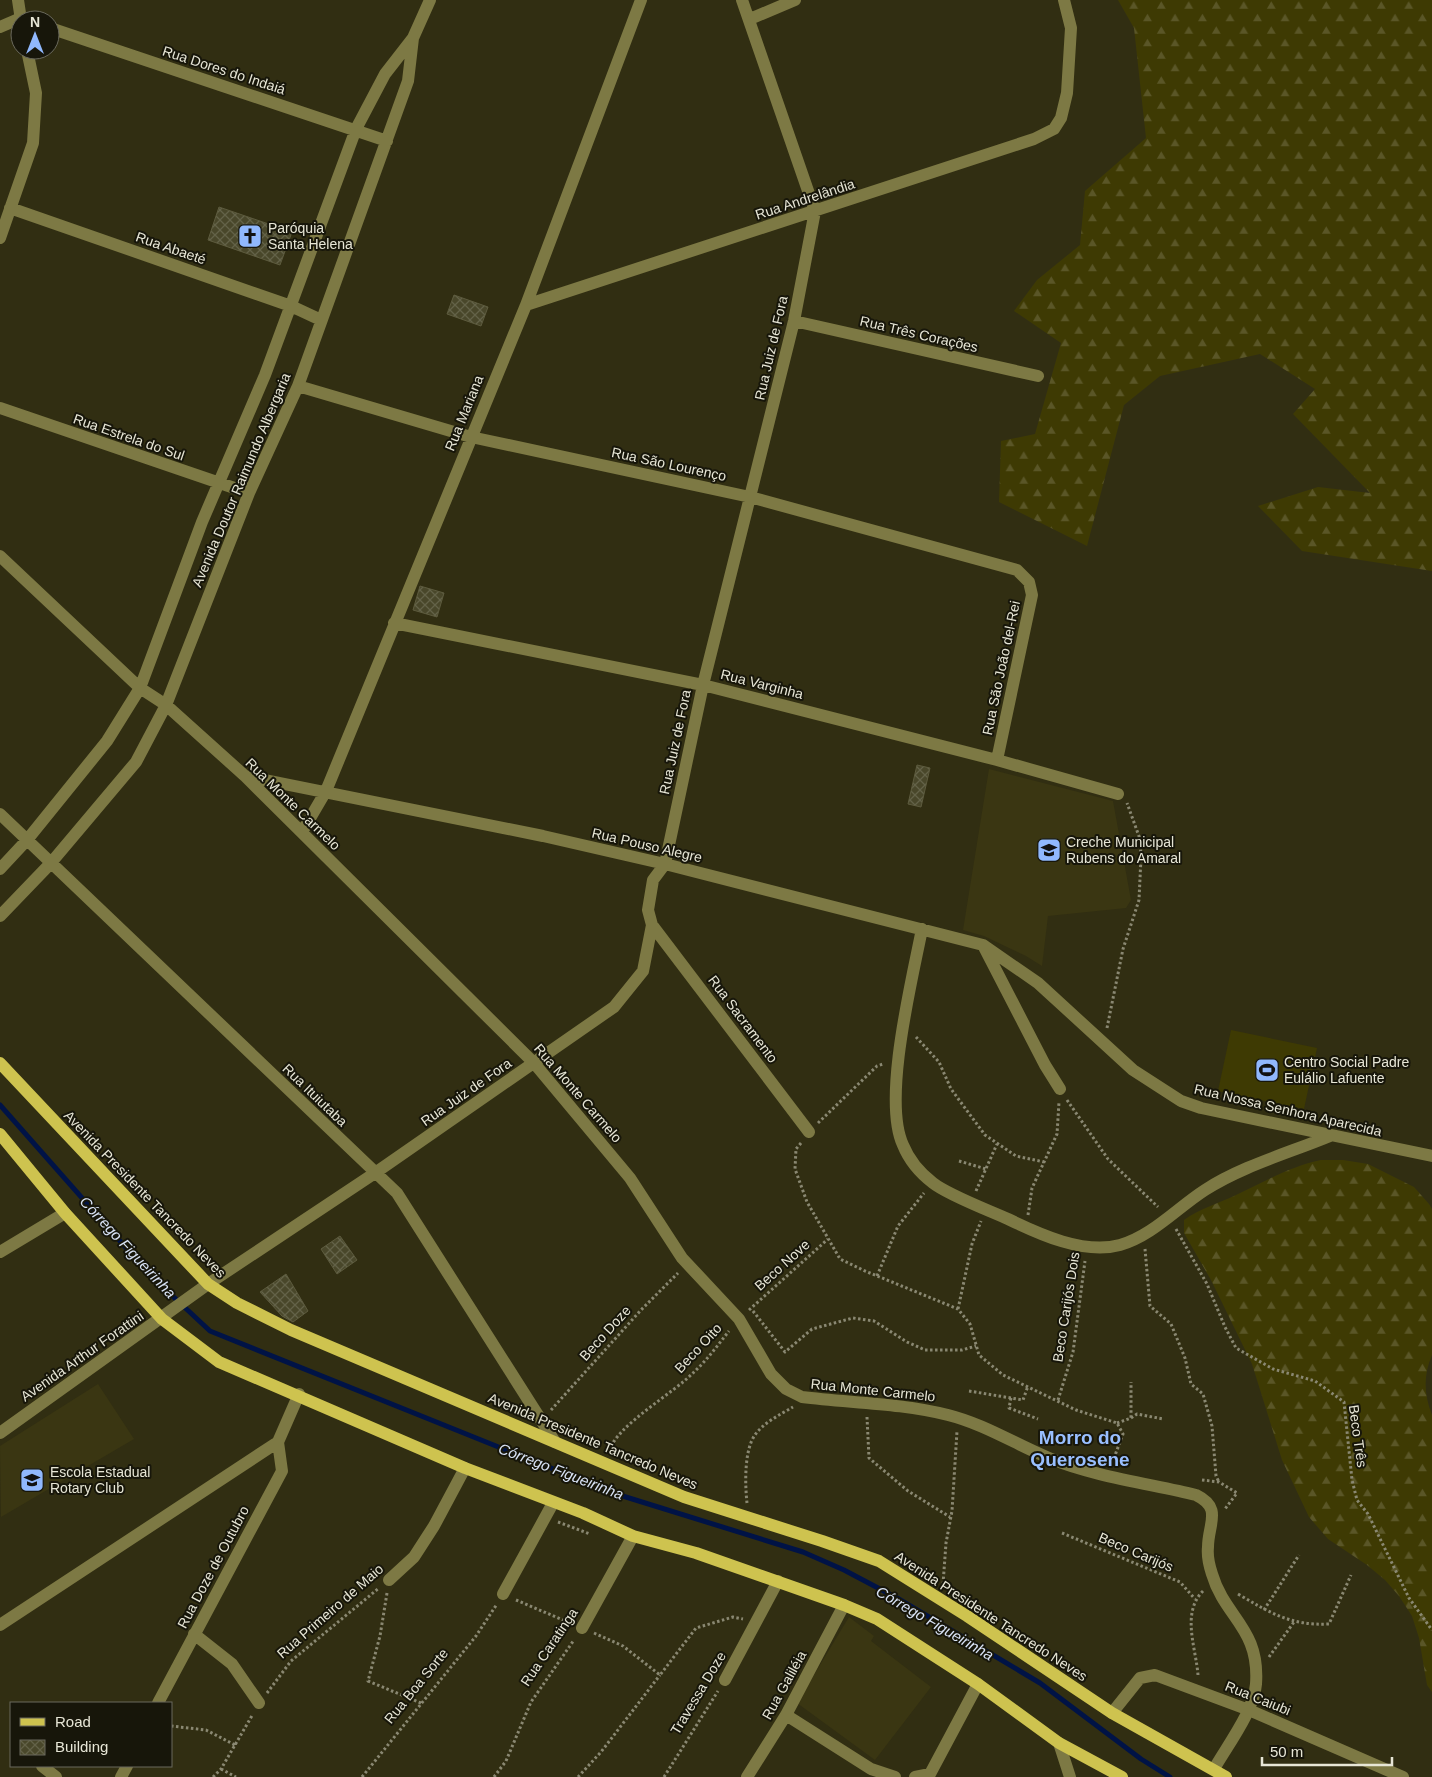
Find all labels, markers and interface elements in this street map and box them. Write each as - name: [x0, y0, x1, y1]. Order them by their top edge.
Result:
- north arrow: [10, 10, 60, 60]
- text: N: [30, 14, 40, 30]
- street label: Rua Dores do Indaiá: [160, 43, 288, 98]
- street label: Rua Andrelândia: [753, 175, 857, 223]
- place label: Paróquia Santa Helena: [268, 220, 353, 252]
- church icon: Paróquia Santa Helena: [237, 223, 263, 249]
- street label: Rua Abaeté: [134, 229, 208, 268]
- street label: Rua Juiz de Fora: [751, 294, 791, 402]
- street label: Rua Três Corações: [858, 313, 980, 355]
- street label: Avenida Doutor Raimundo Albergaria: [189, 370, 294, 589]
- street label: Rua Mariana: [442, 373, 487, 453]
- street label: Rua Estrela do Sul: [71, 410, 187, 464]
- street label: Rua São Lourenço: [610, 444, 728, 484]
- street label: Rua São João del-Rei: [979, 599, 1023, 737]
- street label: Rua Varginha: [719, 666, 805, 702]
- street label: Rua Juiz de Fora: [656, 688, 694, 796]
- street label: Rua Monte Carmelo: [242, 755, 344, 853]
- street label: Rua Pouso Alegre: [590, 825, 704, 866]
- place label: Creche Municipal Rubens do Amaral: [1066, 834, 1181, 866]
- school or university icon: Creche Municipal Rubens do Amaral: [1036, 837, 1062, 863]
- street label: Rua Sacramento: [705, 972, 781, 1066]
- street label: Rua Monte Carmelo: [531, 1040, 625, 1146]
- place label: Centro Social Padre Eulálio Lafuente: [1284, 1054, 1410, 1086]
- street label: Rua Juiz de Fora: [418, 1055, 514, 1129]
- sports icon: Centro Social Padre Eulálio Lafuente: [1254, 1057, 1280, 1083]
- street label: Rua Ituiutaba: [279, 1060, 351, 1130]
- street label: Rua Nossa Senhora Aparecida: [1193, 1081, 1384, 1139]
- street label: Avenida Presidente Tancredo Neves: [61, 1107, 229, 1281]
- water label: Córrego Figueirinha: [77, 1193, 179, 1301]
- street label: Beco Nove: [751, 1236, 813, 1294]
- street label: Beco Carijós Dois: [1049, 1251, 1083, 1363]
- street label: Beco Doze: [576, 1302, 634, 1364]
- street label: Avenida Arthur Forattini: [18, 1308, 146, 1404]
- street label: Beco Oito: [671, 1320, 725, 1376]
- street label: Rua Monte Carmelo: [810, 1375, 936, 1405]
- street label: Avenida Presidente Tancredo Neves: [486, 1389, 700, 1493]
- street label: Beco Três: [1346, 1404, 1370, 1468]
- district label: Morro do Querosene: [1030, 1427, 1130, 1470]
- water label: Córrego Figueirinha: [496, 1439, 626, 1503]
- place label: Escola Estadual Rotary Club: [50, 1464, 150, 1496]
- school or university icon: Escola Estadual Rotary Club: [19, 1467, 45, 1493]
- street label: Rua Doze de Outubro: [174, 1503, 252, 1631]
- street label: Beco Carijós: [1096, 1529, 1176, 1575]
- street label: Avenida Presidente Tancredo Neves: [892, 1548, 1090, 1684]
- street label: Rua Primeiro de Maio: [274, 1560, 386, 1661]
- water label: Córrego Figueirinha: [873, 1582, 997, 1664]
- street label: Rua Caratinga: [517, 1605, 581, 1689]
- street label: Rua Boa Sorte: [381, 1645, 451, 1727]
- street label: Rua Galiléia: [759, 1648, 810, 1722]
- street label: Travessa Doze: [667, 1649, 729, 1737]
- street label: Rua Caiubi: [1223, 1678, 1293, 1718]
- legend: [10, 1702, 172, 1767]
- text: Road: [55, 1713, 91, 1730]
- scale bar: [1262, 1734, 1392, 1766]
- text: Building: [55, 1738, 108, 1755]
- text: 50 m: [1270, 1743, 1303, 1760]

